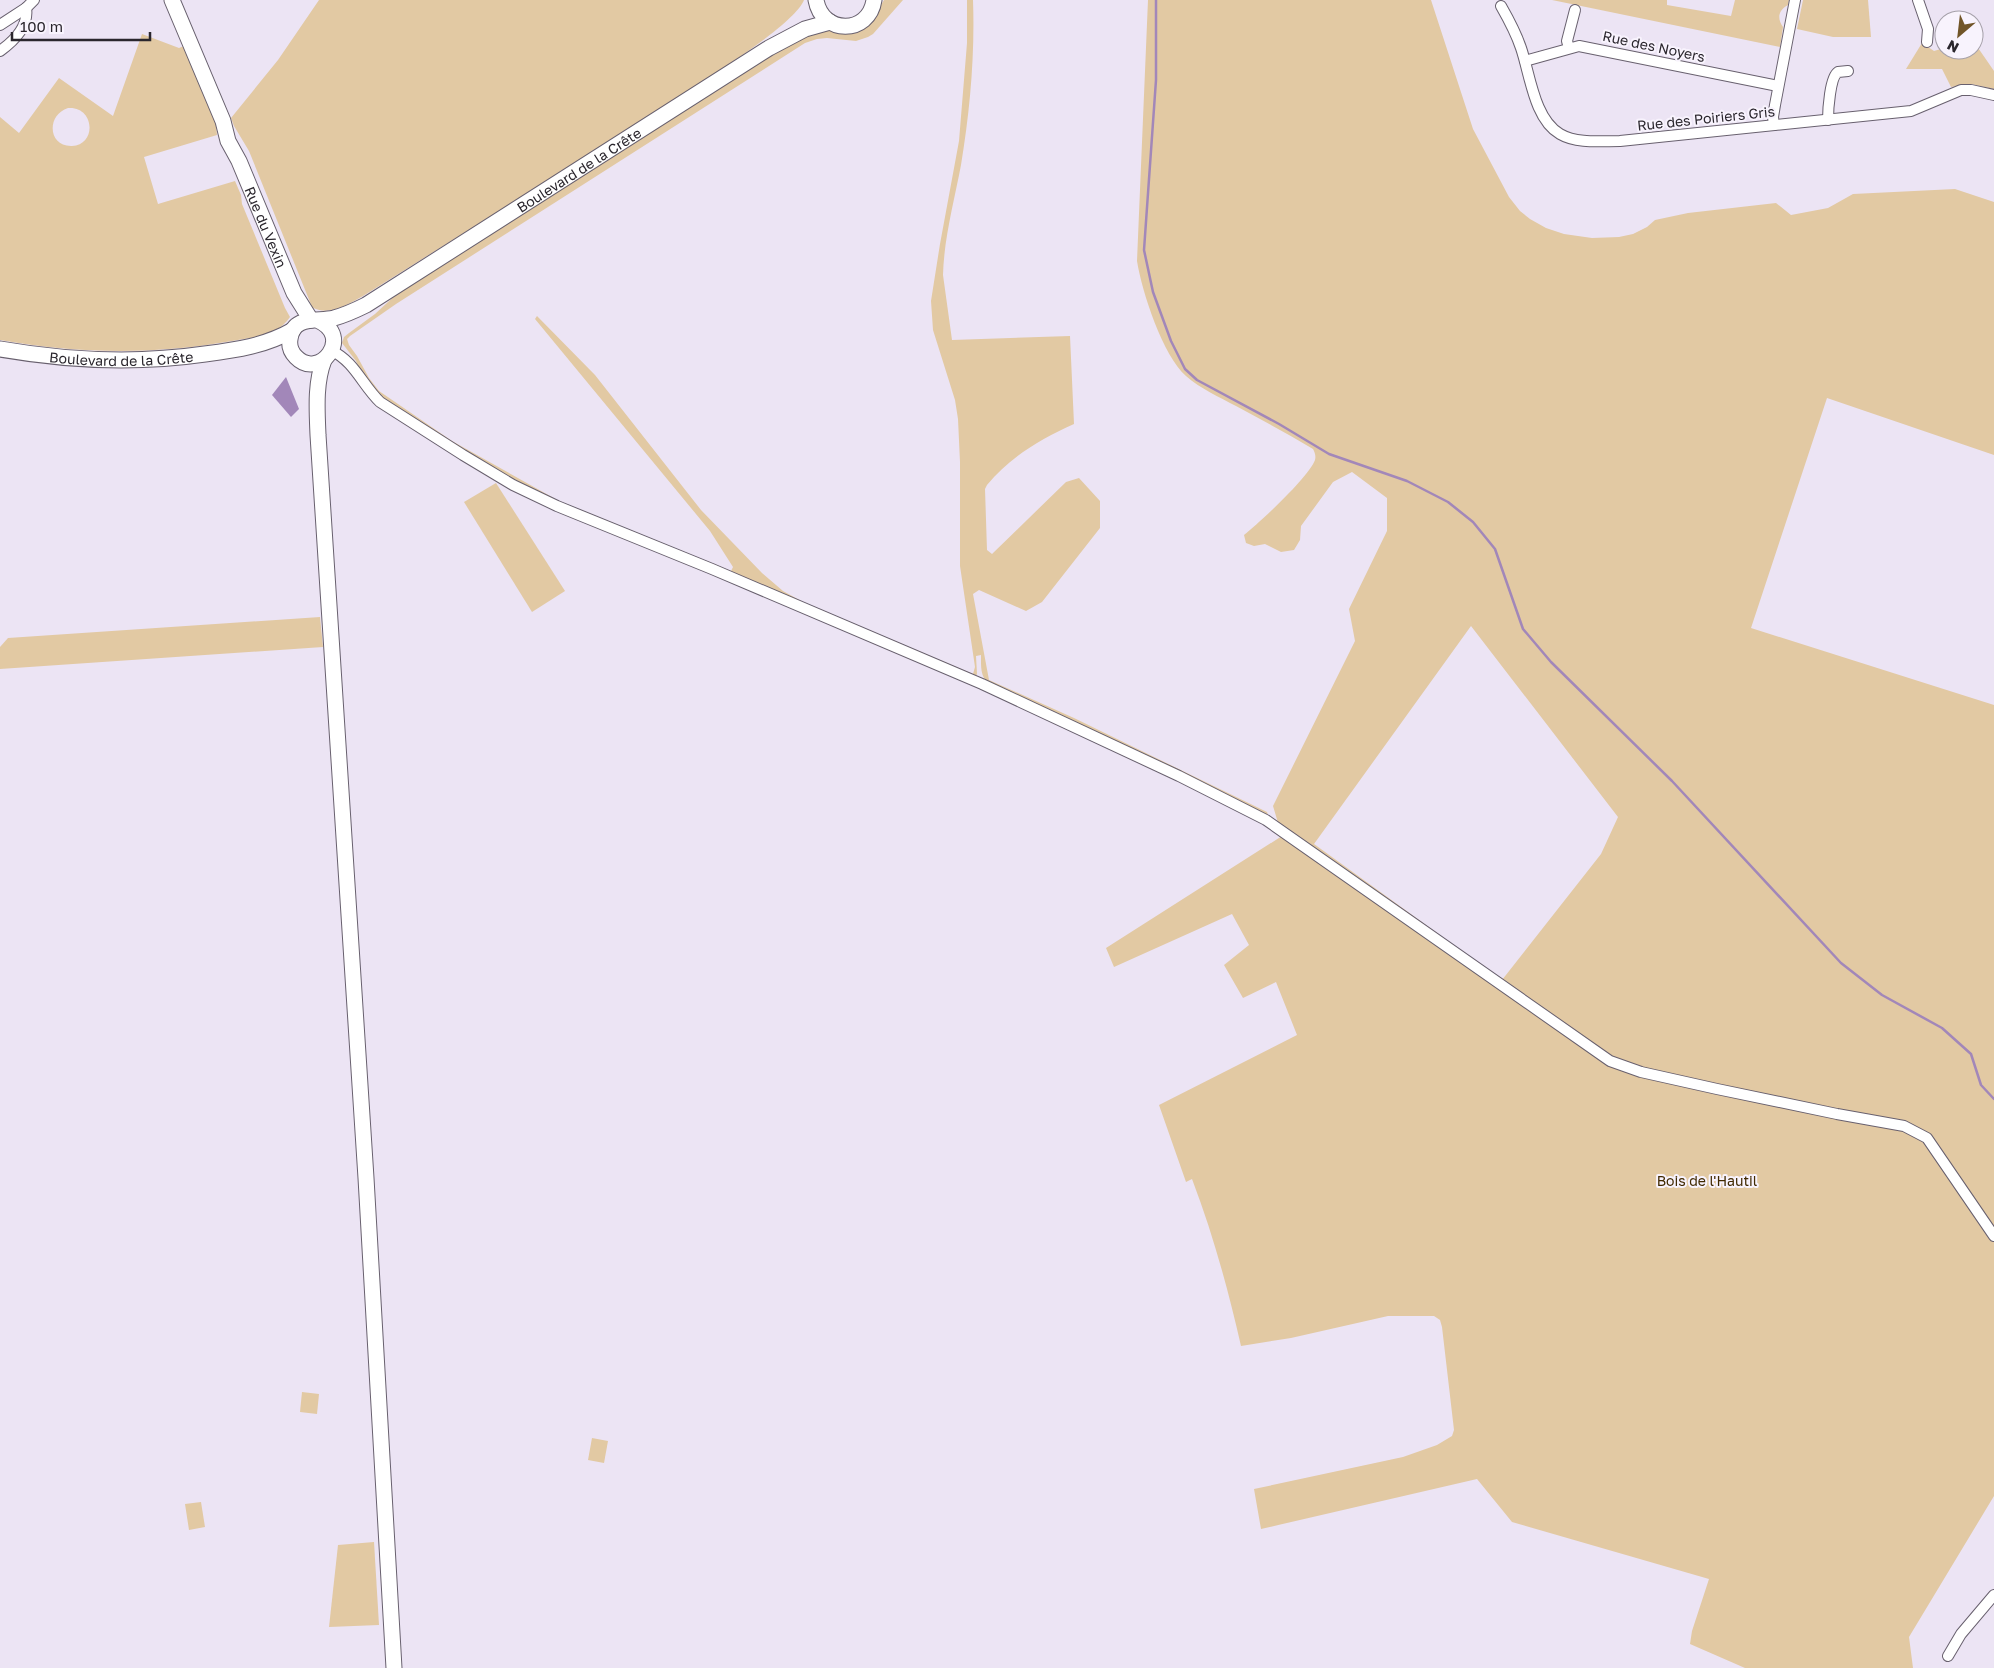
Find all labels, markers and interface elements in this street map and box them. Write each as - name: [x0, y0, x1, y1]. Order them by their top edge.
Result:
- scale bar: [12, 10, 150, 42]
- north arrow: [1934, 10, 1984, 60]
- text: 100 m: [20, 17, 63, 35]
- street label: Rue des Noyers: [1601, 27, 1707, 65]
- text: N: [1944, 37, 1961, 57]
- street label: Rue des Poiriers Gris: [1636, 102, 1776, 134]
- street label: Boulevard de la Crête: [513, 123, 644, 215]
- street label: Rue du Vexin: [242, 184, 291, 270]
- street label: Boulevard de la Crête: [49, 347, 194, 369]
- park label: Bois de l'Hautil: [1657, 1172, 1757, 1189]

